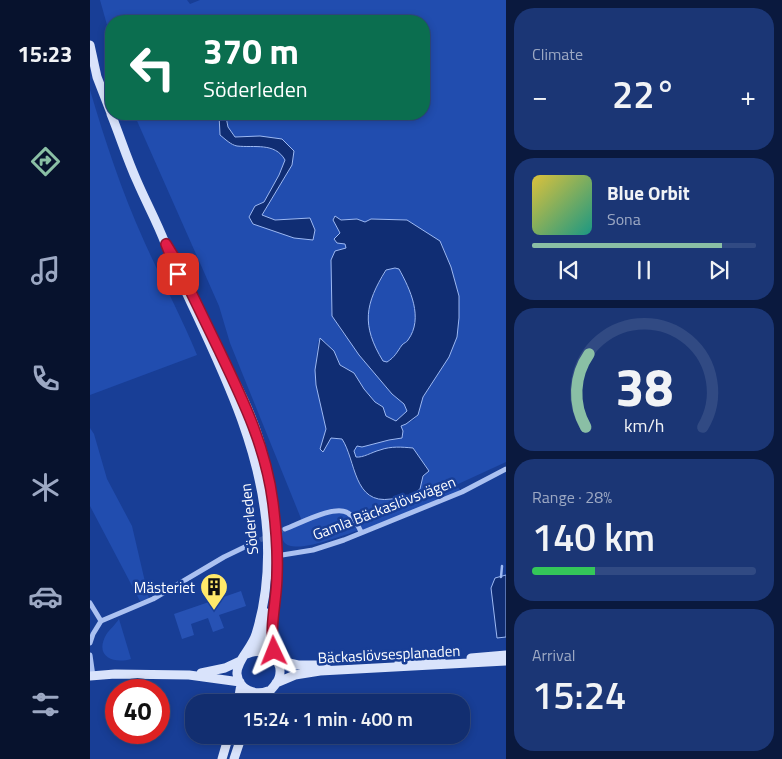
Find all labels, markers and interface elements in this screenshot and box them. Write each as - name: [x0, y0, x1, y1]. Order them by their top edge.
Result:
- text: 370 m: [203, 24, 299, 78]
- icon: left: [120, 35, 185, 100]
- text: 15:23: [18, 37, 72, 71]
- text: Climate: [532, 42, 583, 66]
- text: 22°: [612, 65, 676, 123]
- text: Söderleden: [203, 72, 308, 106]
- text: −: [532, 74, 548, 117]
- text: +: [740, 74, 756, 117]
- icon: directions: [28, 144, 63, 179]
- text: Blue Orbit: [607, 178, 690, 207]
- text: Sona: [607, 207, 641, 231]
- icon: music: [28, 253, 63, 288]
- pin: [157, 253, 199, 295]
- icon: previous: [555, 256, 583, 284]
- icon: pause: [630, 256, 658, 284]
- icon: next: [705, 256, 733, 284]
- icon: arrive: [164, 260, 192, 288]
- text: 38: [615, 347, 673, 426]
- icon: phone: [28, 361, 63, 396]
- text: km/h: [624, 412, 664, 439]
- icon: climate: [28, 470, 63, 505]
- street label: Gamla Bäckaslövsvägen: [309, 470, 459, 546]
- street label: Söderleden: [234, 482, 264, 556]
- text: Range · 28%: [532, 485, 612, 509]
- text: 140 km: [532, 508, 655, 566]
- building icon: Mästeriet: [199, 572, 229, 611]
- place label: Mästeriet: [134, 576, 196, 599]
- icon: car: [28, 579, 63, 614]
- position arrow: [247, 624, 299, 676]
- street label: Bäckaslövsesplanaden: [317, 639, 461, 669]
- text: Arrival: [532, 643, 575, 667]
- text: 15:24: [532, 666, 626, 724]
- speed limit sign: 40: [105, 679, 170, 744]
- icon: filters: [28, 687, 63, 722]
- text: 15:24 · 1 min · 400 m: [242, 704, 413, 733]

